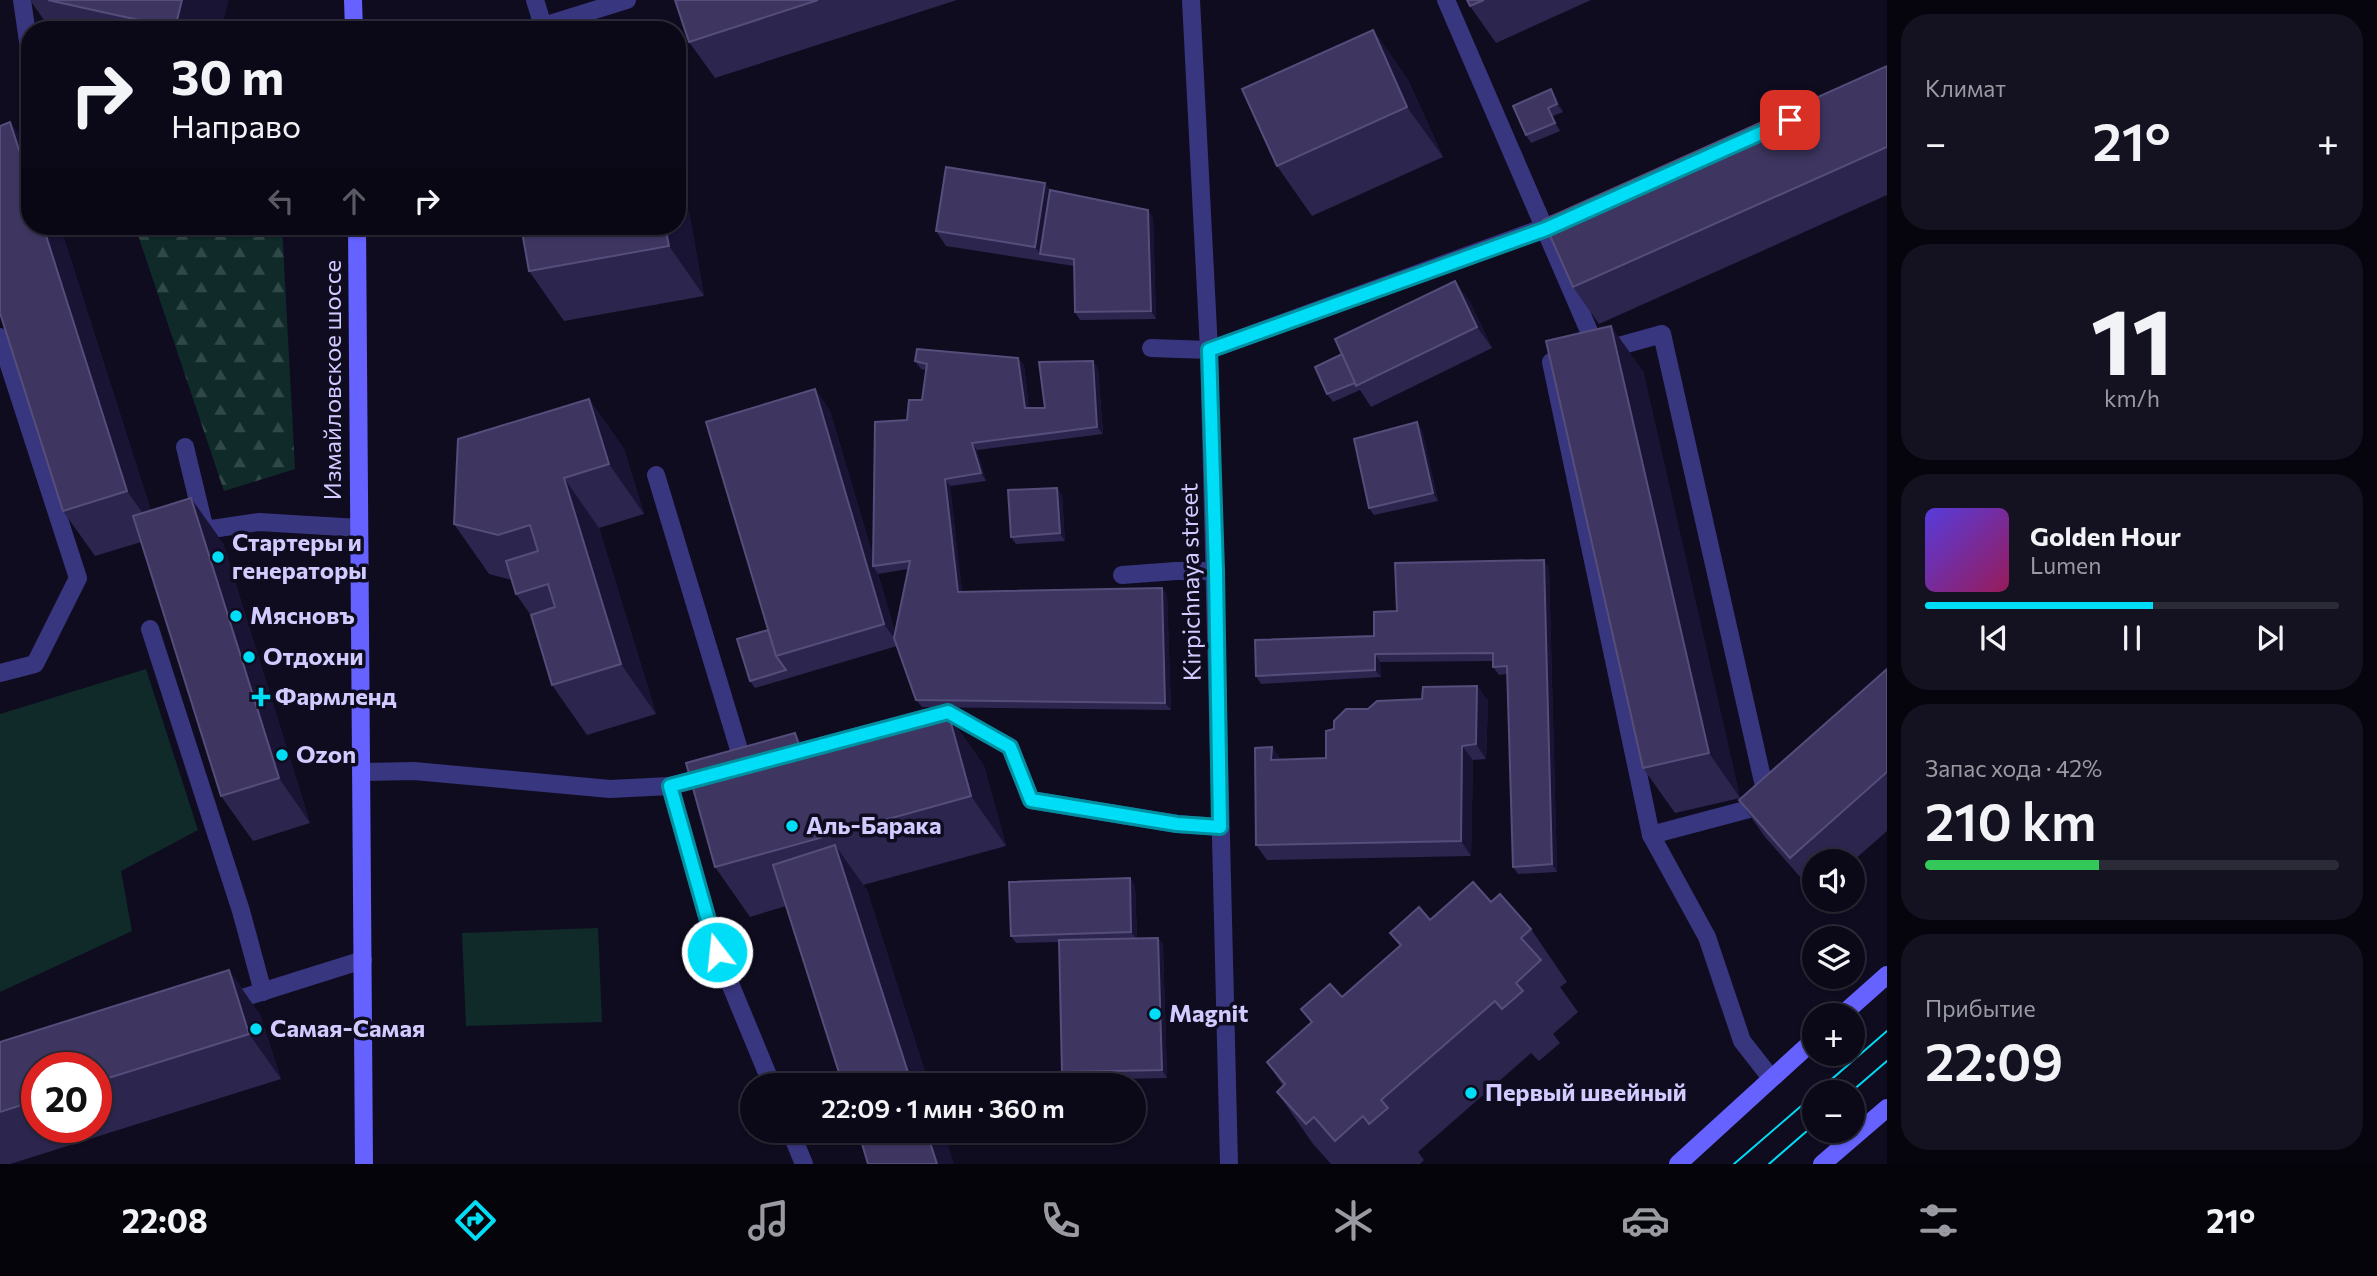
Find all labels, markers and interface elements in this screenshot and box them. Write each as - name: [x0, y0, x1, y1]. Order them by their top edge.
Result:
- text: 30 m: [171, 45, 284, 105]
- icon: right: [56, 49, 147, 140]
- text: Климат: [1925, 74, 2006, 102]
- pin: [1760, 90, 1820, 150]
- icon: arrive: [1771, 101, 1809, 139]
- text: Направо: [171, 105, 301, 145]
- text: 21°: [2092, 108, 2171, 172]
- text: −: [1925, 118, 1947, 165]
- text: +: [2317, 118, 2339, 165]
- icon: left: [262, 182, 300, 220]
- icon: ahead: [335, 182, 373, 220]
- icon: right: [408, 182, 446, 220]
- street label: Измайловское шоссе: [317, 260, 346, 500]
- text: 11: [2091, 282, 2173, 394]
- text: km/h: [2104, 384, 2160, 412]
- street label: Kirpichnaya street: [1173, 483, 1206, 681]
- text: Golden Hour: [2030, 520, 2181, 551]
- place label: Стартеры и генераторы: [232, 527, 367, 584]
- marker: Стартеры и генераторы: [210, 549, 226, 565]
- text: Lumen: [2030, 551, 2101, 579]
- place label: Мясновъ: [250, 600, 355, 629]
- marker: Мясновъ: [228, 608, 244, 624]
- icon: previous: [1975, 619, 2013, 657]
- icon: pause: [2113, 619, 2151, 657]
- icon: next: [2251, 619, 2289, 657]
- place label: Отдохни: [263, 641, 364, 670]
- marker: Отдохни: [241, 649, 257, 665]
- place label: Фармленд: [275, 681, 397, 710]
- marker: Фармленд: [253, 689, 269, 705]
- place label: Ozon: [296, 739, 356, 768]
- marker: Ozon: [274, 747, 290, 763]
- text: Запас хода · 42%: [1925, 754, 2102, 782]
- text: 210 km: [1925, 788, 2096, 852]
- place label: Аль-Барака: [806, 810, 942, 839]
- marker: Аль-Барака: [784, 818, 800, 834]
- map controls: [1802, 849, 1865, 1143]
- button: sound: [1802, 849, 1865, 912]
- position arrow: [680, 915, 754, 989]
- button: layers: [1802, 926, 1865, 989]
- text: Прибытие: [1925, 994, 2036, 1022]
- place label: Magnit: [1169, 998, 1248, 1027]
- button: +: [1802, 1003, 1865, 1066]
- marker: Magnit: [1147, 1006, 1163, 1022]
- place label: Самая-Самая: [270, 1013, 425, 1042]
- marker: Самая-Самая: [248, 1021, 264, 1037]
- text: 22:09: [1925, 1028, 2063, 1092]
- speed limit sign: 20: [21, 1052, 112, 1143]
- place label: Первый швейный: [1485, 1077, 1687, 1106]
- button: −: [1802, 1080, 1865, 1143]
- marker: Первый швейный: [1463, 1085, 1479, 1101]
- text: 22:09 · 1 мин · 360 m: [821, 1092, 1065, 1123]
- icon: directions: [451, 1196, 500, 1245]
- icon: music: [744, 1196, 793, 1245]
- icon: phone: [1036, 1196, 1085, 1245]
- icon: climate: [1329, 1196, 1378, 1245]
- icon: car: [1621, 1196, 1670, 1245]
- icon: filters: [1914, 1196, 1963, 1245]
- text: 22:08: [122, 1200, 208, 1240]
- text: 21°: [2206, 1200, 2255, 1240]

